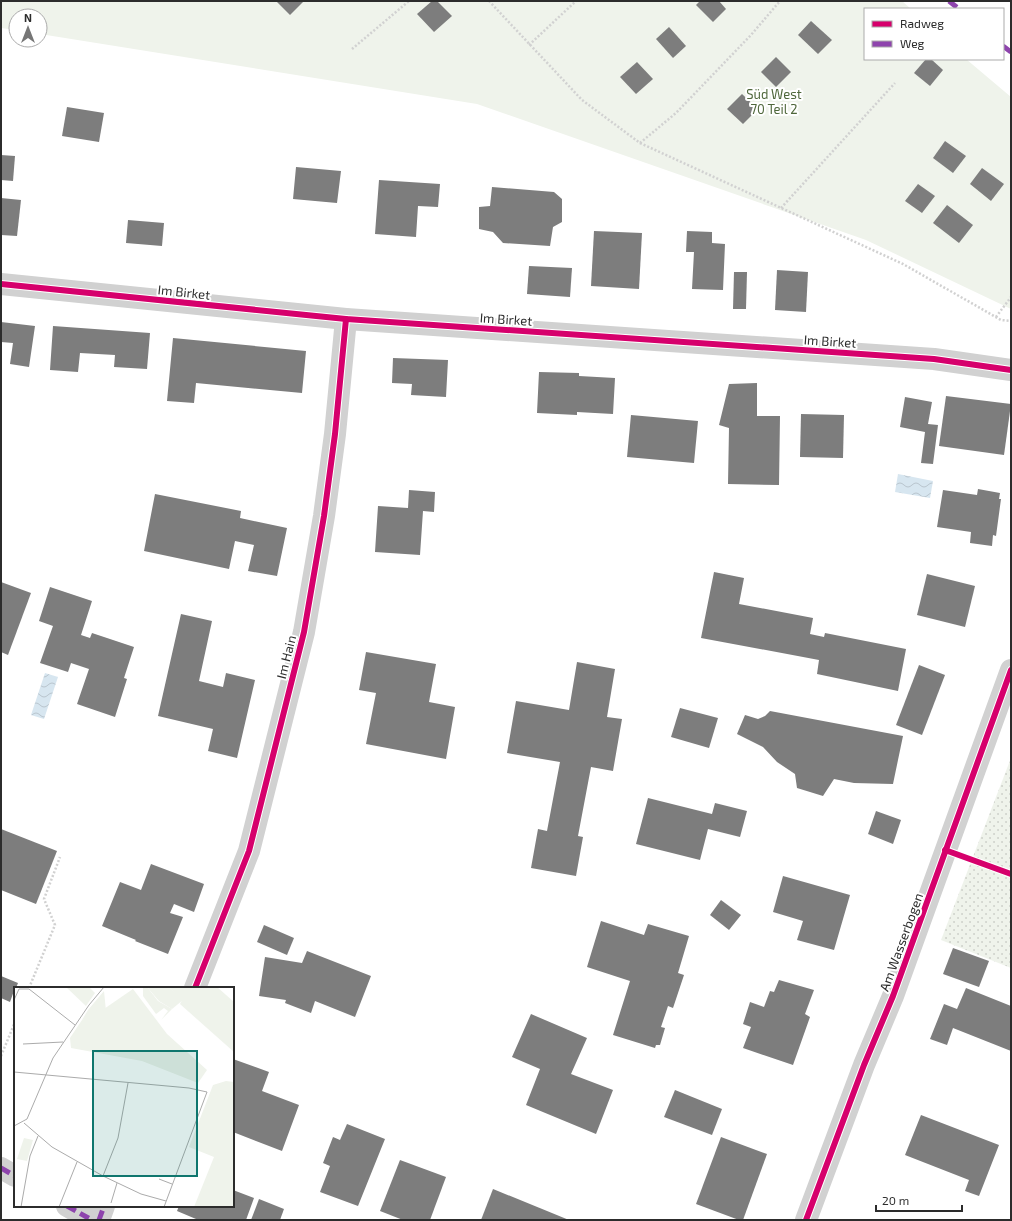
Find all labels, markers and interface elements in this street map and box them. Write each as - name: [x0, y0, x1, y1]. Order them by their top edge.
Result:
- north arrow: [8, 8, 48, 48]
- legend: [864, 8, 1004, 60]
- text: N: [24, 11, 32, 24]
- text: Radweg: [900, 16, 944, 30]
- text: Weg: [900, 36, 925, 50]
- park label: Süd West 70 Teil 2: [746, 86, 802, 117]
- street label: Im Birket: [157, 281, 211, 303]
- street label: Im Birket: [479, 309, 533, 329]
- street label: Im Birket: [803, 331, 857, 351]
- street label: Im Hain: [273, 634, 299, 680]
- street label: Am Wasserbogen: [876, 891, 926, 993]
- inset map: [14, 987, 234, 1207]
- scale bar: [876, 1187, 962, 1213]
- text: 20 m: [882, 1193, 909, 1207]

